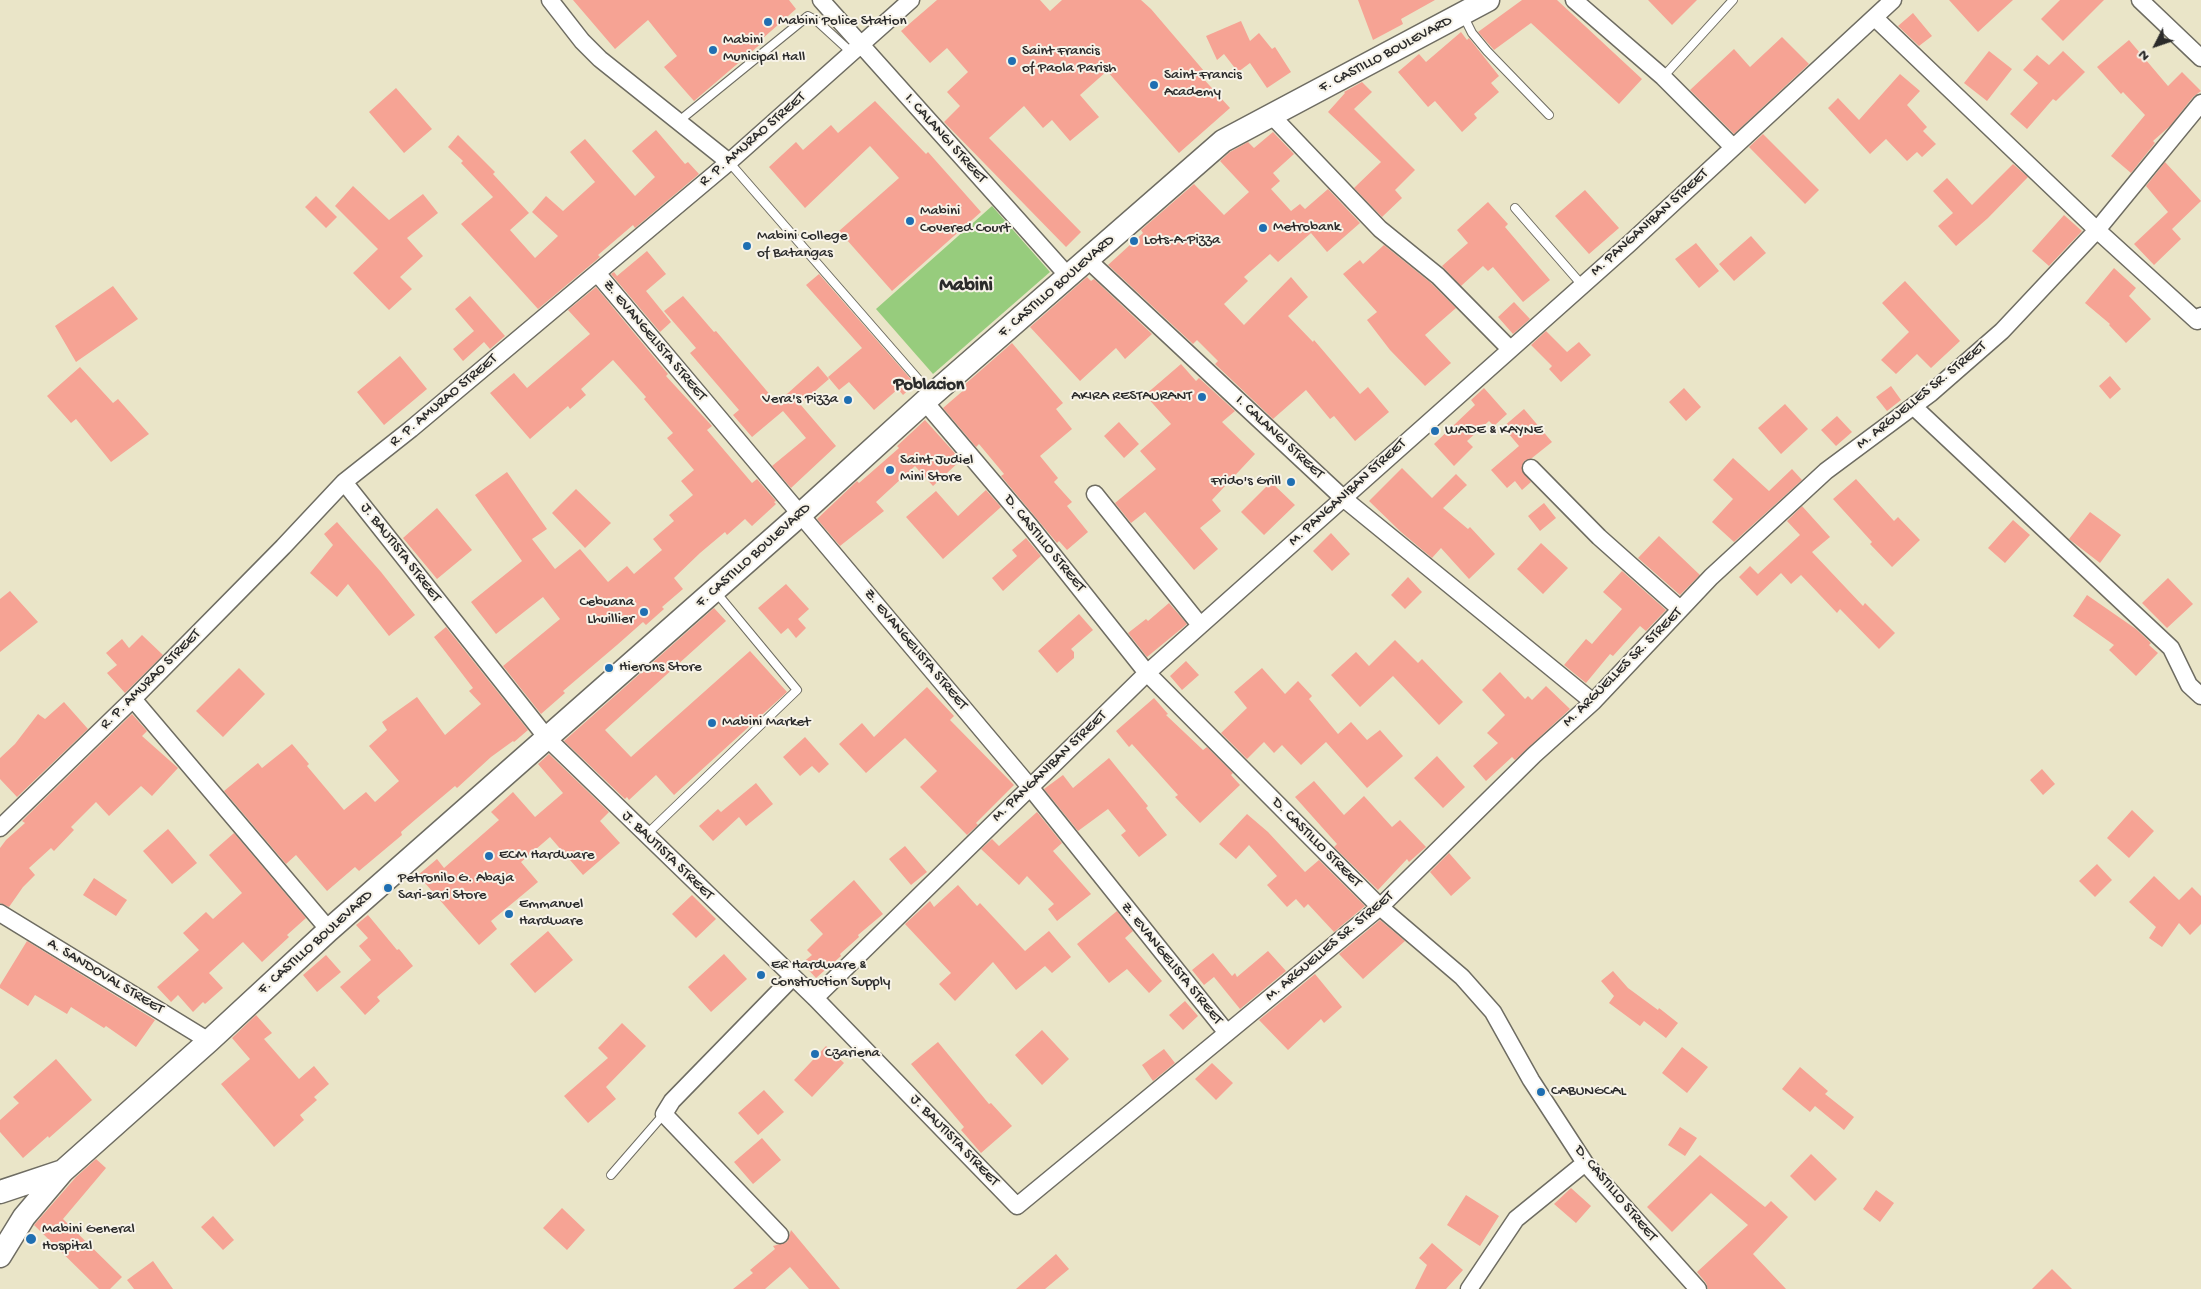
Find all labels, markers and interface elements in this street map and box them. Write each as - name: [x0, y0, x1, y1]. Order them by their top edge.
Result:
- street label: F. CASTILLO BOULEVARD: [1317, 12, 1455, 98]
- place label: Mabini Police Station: [778, 13, 907, 31]
- marker: Mabini Police Station: [762, 16, 774, 28]
- north arrow: [2131, 20, 2181, 70]
- place label: Mabini Municipal Hall: [723, 32, 805, 67]
- place label: Saint Francis of Paola Parish: [1022, 43, 1116, 78]
- marker: Mabini Municipal Hall: [707, 44, 719, 56]
- text: N: [2135, 46, 2154, 64]
- marker: Saint Francis of Paola Parish: [1006, 55, 1018, 67]
- place label: Saint Francis Academy: [1164, 67, 1242, 102]
- marker: Saint Francis Academy: [1148, 79, 1160, 91]
- street label: R. P. AMURAO STREET: [696, 89, 810, 191]
- street label: I. CALANGI STREET: [900, 90, 990, 188]
- street label: M. PANGANIBAN STREET: [1587, 165, 1713, 281]
- place label: Mabini Covered Court: [920, 203, 1010, 238]
- marker: Mabini Covered Court: [904, 215, 916, 227]
- place label: Metrobank: [1273, 219, 1340, 237]
- marker: Metrobank: [1257, 222, 1269, 234]
- place label: Mabini College of Batangas: [757, 228, 847, 263]
- street label: F. CASTILLO BOULEVARD: [995, 232, 1119, 342]
- place label: Lots-A-Pizza: [1144, 232, 1220, 250]
- marker: Lots-A-Pizza: [1128, 235, 1140, 247]
- marker: Mabini College of Batangas: [741, 240, 753, 252]
- district label: Mabini: [939, 275, 993, 299]
- street label: Z. EVANGELISTA STREET: [598, 277, 710, 405]
- street label: M. ARGUELLES SR. STREET: [1853, 338, 1991, 454]
- street label: R. P. AMURAO STREET: [387, 351, 501, 451]
- district label: Poblacion: [894, 375, 964, 397]
- place label: AKIRA RESTAURANT: [1071, 388, 1192, 406]
- place label: Vera's Pizza: [762, 391, 838, 409]
- marker: AKIRA RESTAURANT: [1196, 391, 1208, 403]
- street label: I. CALANGI STREET: [1231, 392, 1327, 484]
- marker: Vera's Pizza: [842, 394, 854, 406]
- place label: WADE & KAYNE: [1445, 422, 1543, 440]
- marker: WADE & KAYNE: [1429, 425, 1441, 437]
- street label: M. PANGANIBAN STREET: [1285, 435, 1411, 551]
- place label: Saint Judiel Mini Store: [900, 452, 973, 487]
- marker: Saint Judiel Mini Store: [884, 464, 896, 476]
- place label: Frido's Grill: [1211, 473, 1281, 491]
- marker: Frido's Grill: [1285, 476, 1297, 488]
- street label: D. CASTILLO STREET: [999, 492, 1089, 596]
- street label: J. BAUTISTA STREET: [356, 500, 444, 606]
- street label: F. CASTILLO BOULEVARD: [693, 500, 815, 612]
- street label: Z. EVANGELISTA STREET: [859, 586, 971, 714]
- place label: Cebuana Lhuillier: [579, 594, 634, 629]
- street label: M. ARGUELLES SR. STREET: [1559, 604, 1687, 732]
- marker: Cebuana Lhuillier: [638, 606, 650, 618]
- street label: R. P. AMURAO STREET: [97, 626, 205, 734]
- place label: Hierons Store: [619, 659, 702, 677]
- marker: Hierons Store: [603, 662, 615, 674]
- street label: M. PANGANIBAN STREET: [989, 708, 1111, 826]
- place label: Mabini Market: [722, 714, 810, 732]
- marker: Mabini Market: [706, 717, 718, 729]
- street label: D. CASTILLO STREET: [1267, 794, 1365, 892]
- street label: J. BAUTISTA STREET: [617, 808, 717, 904]
- place label: ECM Hardware: [499, 847, 594, 865]
- marker: ECM Hardware: [483, 850, 495, 862]
- place label: Petronilo G. Abaja Sari-sari Store: [398, 870, 514, 905]
- marker: Petronilo G. Abaja Sari-sari Store: [382, 882, 394, 894]
- street label: F. CASTILLO BOULEVARD: [255, 887, 377, 999]
- street label: M. ARGUELLES SR. STREET: [1262, 888, 1398, 1006]
- place label: Emmanuel Hardware: [519, 896, 583, 931]
- street label: Z. EVANGELISTA STREET: [1116, 899, 1226, 1029]
- marker: Emmanuel Hardware: [503, 908, 515, 920]
- street label: A. SANDOVAL STREET: [43, 935, 167, 1019]
- place label: ER Hardware & Construction Supply: [771, 957, 890, 992]
- marker: ER Hardware & Construction Supply: [755, 969, 767, 981]
- place label: Czariena: [825, 1045, 880, 1063]
- marker: Czariena: [809, 1048, 821, 1060]
- place label: CABUNGCAL: [1551, 1083, 1626, 1101]
- marker: CABUNGCAL: [1535, 1086, 1547, 1098]
- street label: J. BAUTISTA STREET: [906, 1091, 1002, 1191]
- street label: D. CASTILLO STREET: [1570, 1142, 1660, 1246]
- place label: Mabini General Hospital: [42, 1221, 135, 1256]
- marker: Mabini General Hospital: [24, 1232, 38, 1246]

